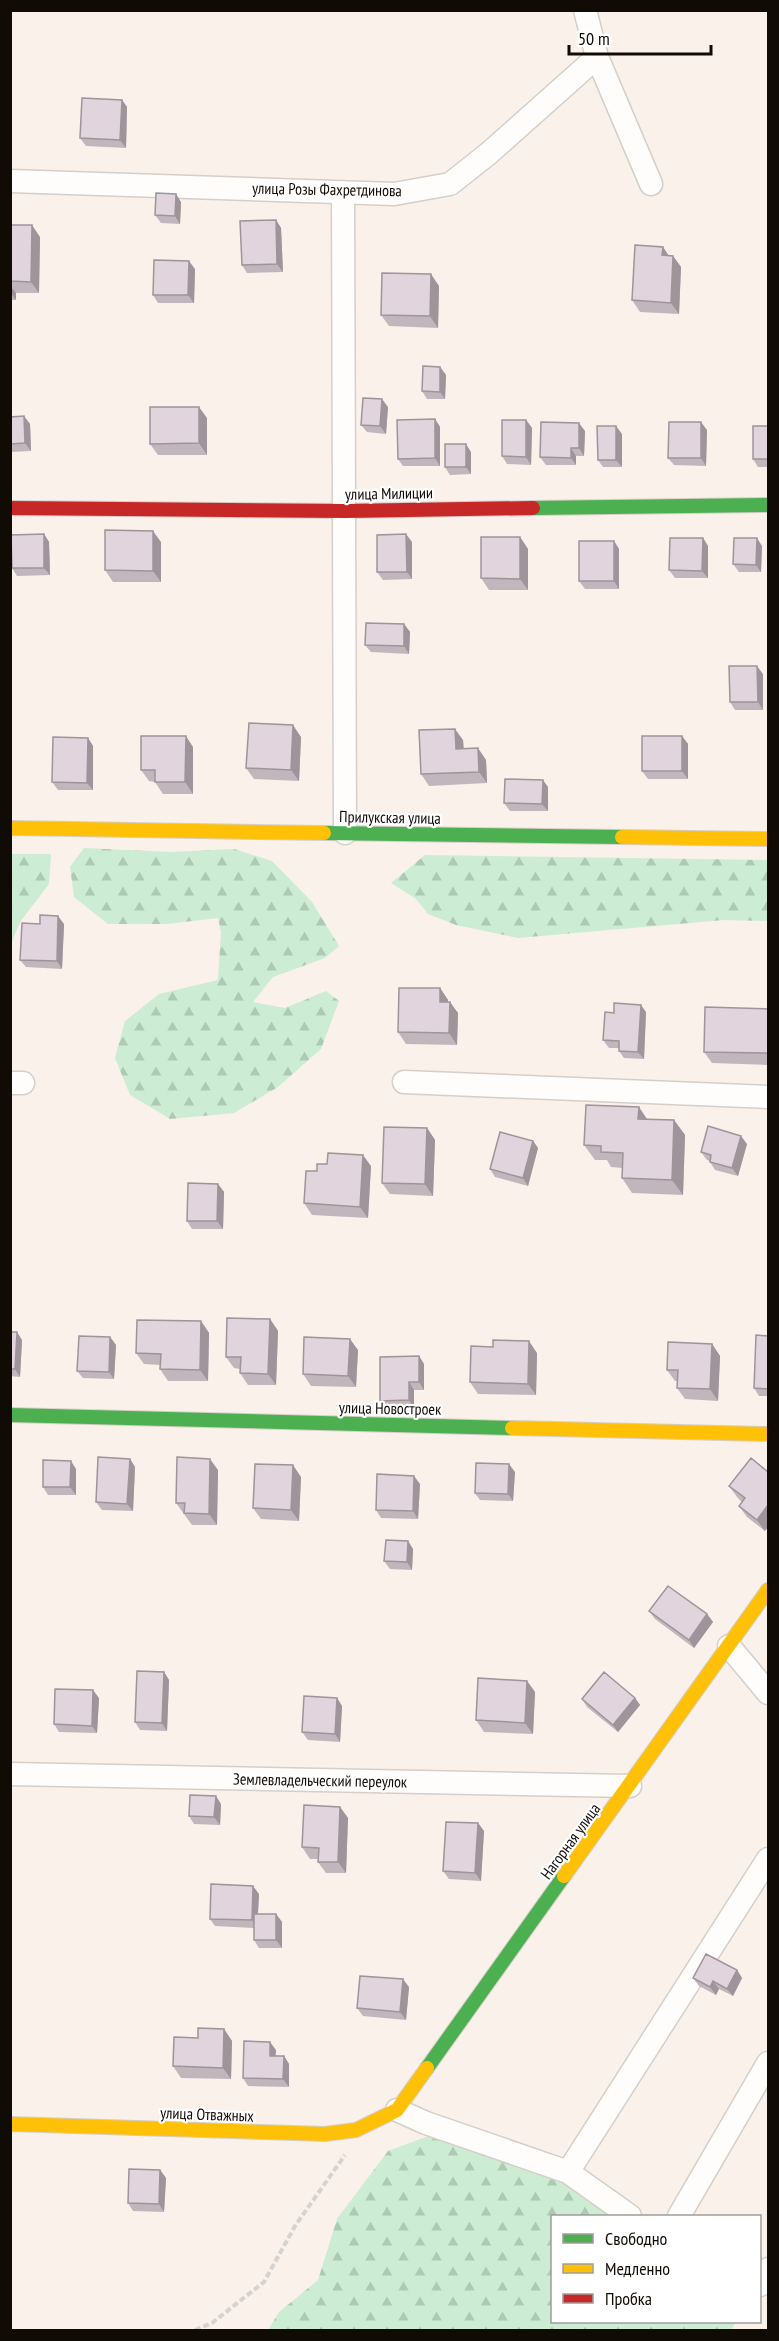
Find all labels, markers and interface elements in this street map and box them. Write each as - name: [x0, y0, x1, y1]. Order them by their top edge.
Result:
- scale bar: [569, 18, 712, 56]
- text: 50 m: [578, 27, 610, 50]
- street label: улица Розы Фахретдинова: [252, 178, 402, 200]
- street label: улица Милиции: [345, 482, 433, 504]
- street label: Прилукская улица: [339, 806, 441, 828]
- street label: улица Новостроек: [339, 1397, 442, 1419]
- street label: Землевладельческий переулок: [233, 1768, 408, 1792]
- street label: Нагорная улица: [536, 1799, 604, 1883]
- street label: улица Отважных: [160, 2102, 255, 2126]
- legend: [551, 2215, 761, 2323]
- text: Свободно: [605, 2227, 668, 2250]
- text: Медленно: [605, 2257, 670, 2280]
- text: Пробка: [605, 2287, 652, 2310]

